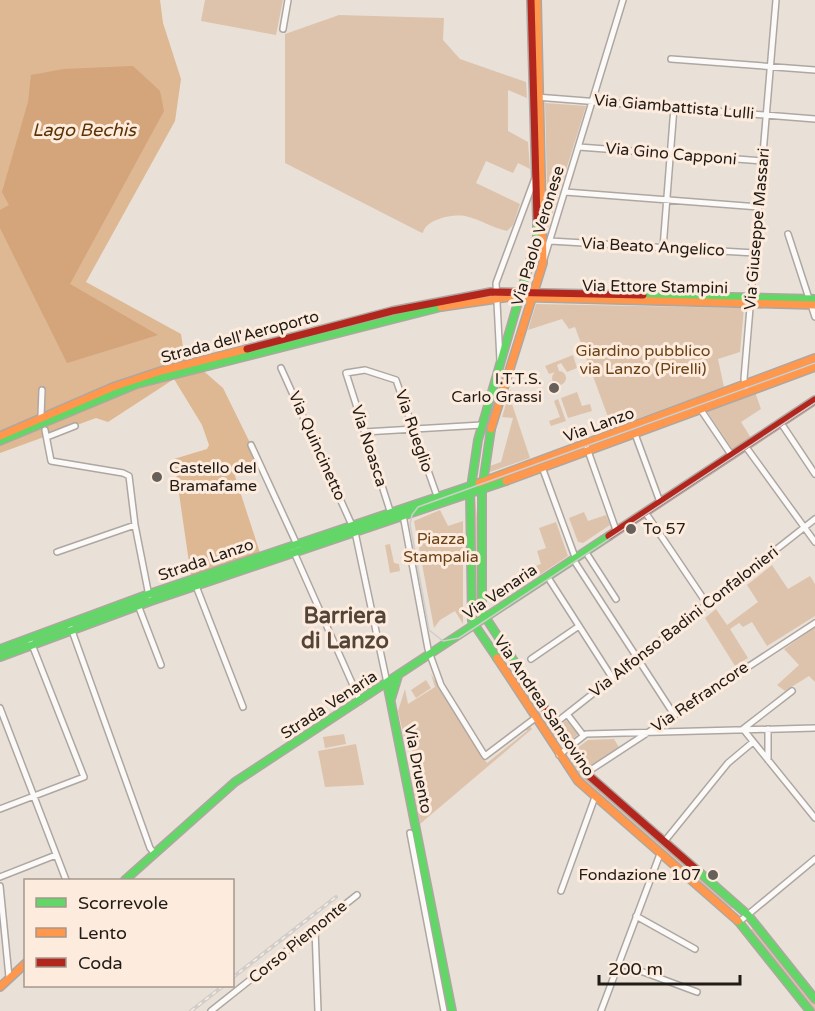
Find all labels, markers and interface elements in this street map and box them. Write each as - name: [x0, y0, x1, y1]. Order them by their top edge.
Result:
- street label: Via Giambattista Lulli: [593, 90, 755, 124]
- water label: Lago Bechis: [32, 119, 137, 141]
- street label: Via Gino Capponi: [605, 138, 737, 170]
- street label: Via Giuseppe Massari: [740, 147, 774, 311]
- street label: Via Paolo Veronese: [507, 164, 569, 308]
- street label: Via Beato Angelico: [581, 233, 725, 261]
- street label: Via Ettore Stampini: [582, 276, 728, 298]
- street label: Strada dell'Aeroporto: [159, 306, 321, 368]
- park label: Giardino pubblico via Lanzo (Pirelli): [576, 341, 710, 379]
- place label: I.T.T.S. Carlo Grassi: [451, 369, 542, 407]
- marker: I.T.T.S. Carlo Grassi: [547, 381, 561, 395]
- street label: Via Rueglio: [391, 387, 437, 475]
- street label: Via Quincinetto: [284, 388, 350, 504]
- street label: Via Noasca: [346, 403, 392, 489]
- street label: Via Lanzo: [561, 403, 637, 447]
- place label: Castello del Bramafame: [169, 458, 257, 496]
- marker: Castello del Bramafame: [150, 470, 164, 484]
- place label: To 57: [643, 519, 686, 539]
- marker: To 57: [624, 522, 638, 536]
- park label: Piazza Stampalia: [403, 529, 479, 567]
- street label: Strada Lanzo: [156, 534, 256, 586]
- street label: Via Alfonso Badini Confalonieri: [586, 542, 782, 702]
- street label: Via Venaria: [459, 560, 541, 624]
- district label: Barriera di Lanzo: [301, 603, 389, 654]
- street label: Via Andrea Sansovino: [489, 632, 599, 780]
- street label: Via Refrancore: [648, 657, 752, 737]
- street label: Strada Venaria: [277, 666, 381, 744]
- street label: Via Druento: [400, 723, 436, 815]
- place label: Fondazione 107: [579, 865, 701, 885]
- marker: Fondazione 107: [706, 868, 720, 882]
- legend: [24, 879, 234, 987]
- text: Scorrevole: [78, 892, 168, 914]
- street label: Corso Piemonte: [245, 896, 351, 988]
- text: Lento: [78, 922, 127, 944]
- scale bar: [599, 948, 740, 986]
- text: Coda: [78, 952, 123, 974]
- text: 200 m: [608, 958, 663, 980]

